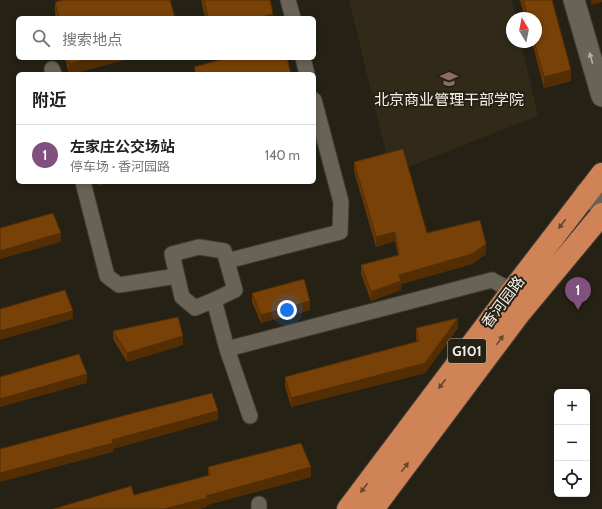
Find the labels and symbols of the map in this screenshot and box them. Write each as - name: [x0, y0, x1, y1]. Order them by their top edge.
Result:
- north arrow: [506, 12, 542, 48]
- one-way arrow: [588, 52, 594, 64]
- school or university icon: 北京商业管理干部学院: [439, 69, 459, 89]
- place label: 北京商业管理干部学院: [374, 91, 524, 109]
- one-way arrow: [558, 219, 566, 230]
- street label: 香河园路: [478, 273, 528, 331]
- pin: 1: [565, 277, 591, 310]
- your location: [277, 300, 297, 320]
- one-way arrow: [496, 335, 504, 345]
- road number: G101: [448, 339, 486, 363]
- one-way arrow: [438, 378, 446, 389]
- one-way arrow: [401, 461, 410, 472]
- one-way arrow: [360, 483, 368, 493]

